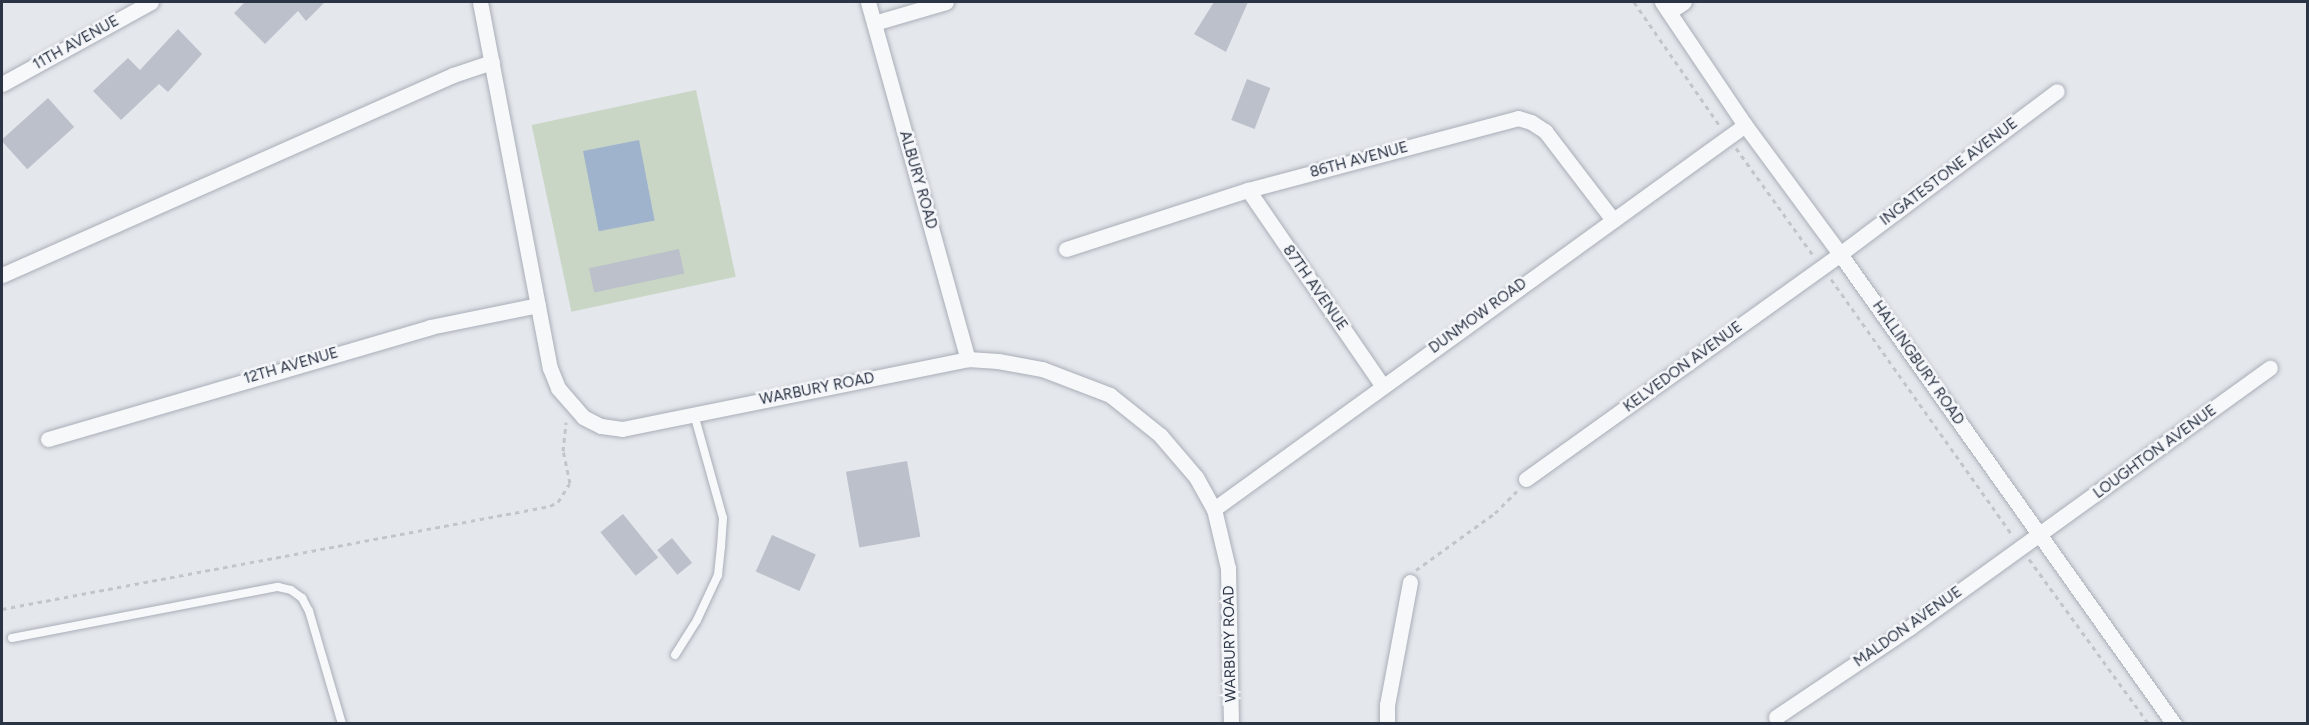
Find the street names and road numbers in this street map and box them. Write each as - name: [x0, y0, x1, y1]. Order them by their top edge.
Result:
- street label: 11TH AVENUE: [30, 12, 122, 74]
- street label: INGATESTONE AVENUE: [1877, 114, 2021, 230]
- street label: ALBURY ROAD: [895, 129, 941, 231]
- street label: 86TH AVENUE: [1308, 138, 1410, 182]
- street label: 87TH AVENUE: [1279, 242, 1351, 334]
- street label: DUNMOW ROAD: [1426, 275, 1530, 357]
- street label: HALLINGBURY ROAD: [1868, 297, 1968, 429]
- street label: KELVEDON AVENUE: [1620, 318, 1746, 416]
- street label: 12TH AVENUE: [242, 344, 340, 388]
- street label: WARBURY ROAD: [758, 369, 876, 409]
- street label: LOUGHTON AVENUE: [2090, 401, 2220, 503]
- street label: MALDON AVENUE: [1850, 583, 1966, 671]
- street label: WARBURY ROAD: [1220, 585, 1240, 703]

